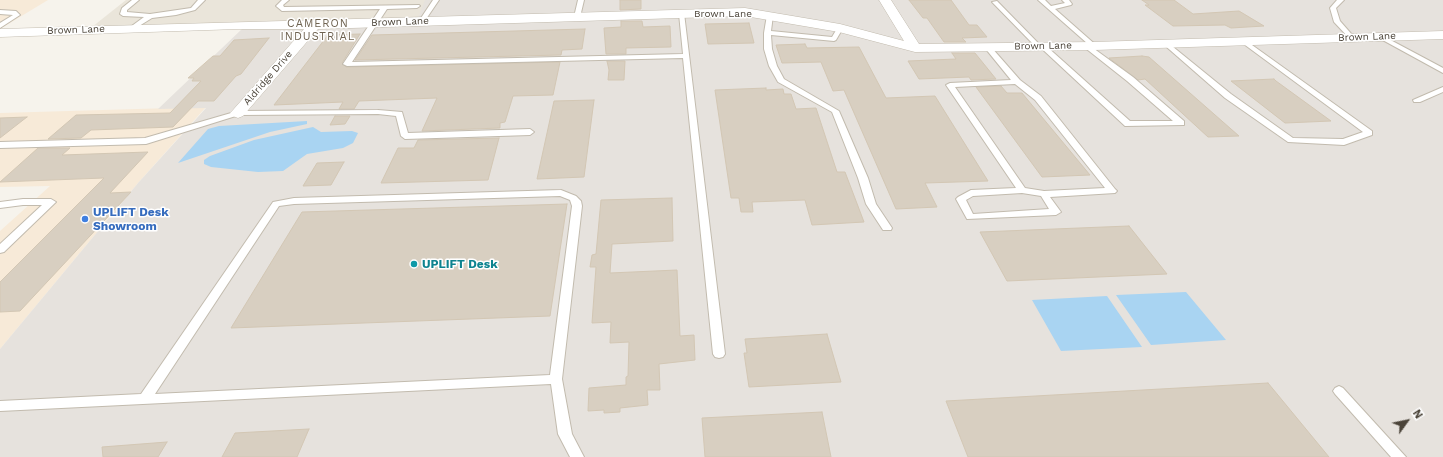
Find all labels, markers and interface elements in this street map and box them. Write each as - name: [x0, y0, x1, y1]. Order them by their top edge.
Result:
- street label: Brown Lane: [694, 8, 752, 20]
- street label: Brown Lane: [371, 15, 429, 29]
- district label: CAMERON INDUSTRIAL: [281, 17, 355, 43]
- street label: Brown Lane: [47, 23, 105, 37]
- street label: Brown Lane: [1338, 30, 1396, 44]
- street label: Brown Lane: [1014, 39, 1072, 53]
- street label: Aldridge Drive: [241, 48, 295, 108]
- place label: UPLIFT Desk Showroom: [93, 205, 169, 233]
- marker: UPLIFT Desk Showroom: [80, 214, 90, 224]
- place label: UPLIFT Desk: [422, 257, 498, 271]
- marker: UPLIFT Desk: [409, 259, 419, 269]
- north arrow: [1387, 401, 1427, 441]
- text: N: [1410, 407, 1425, 421]

